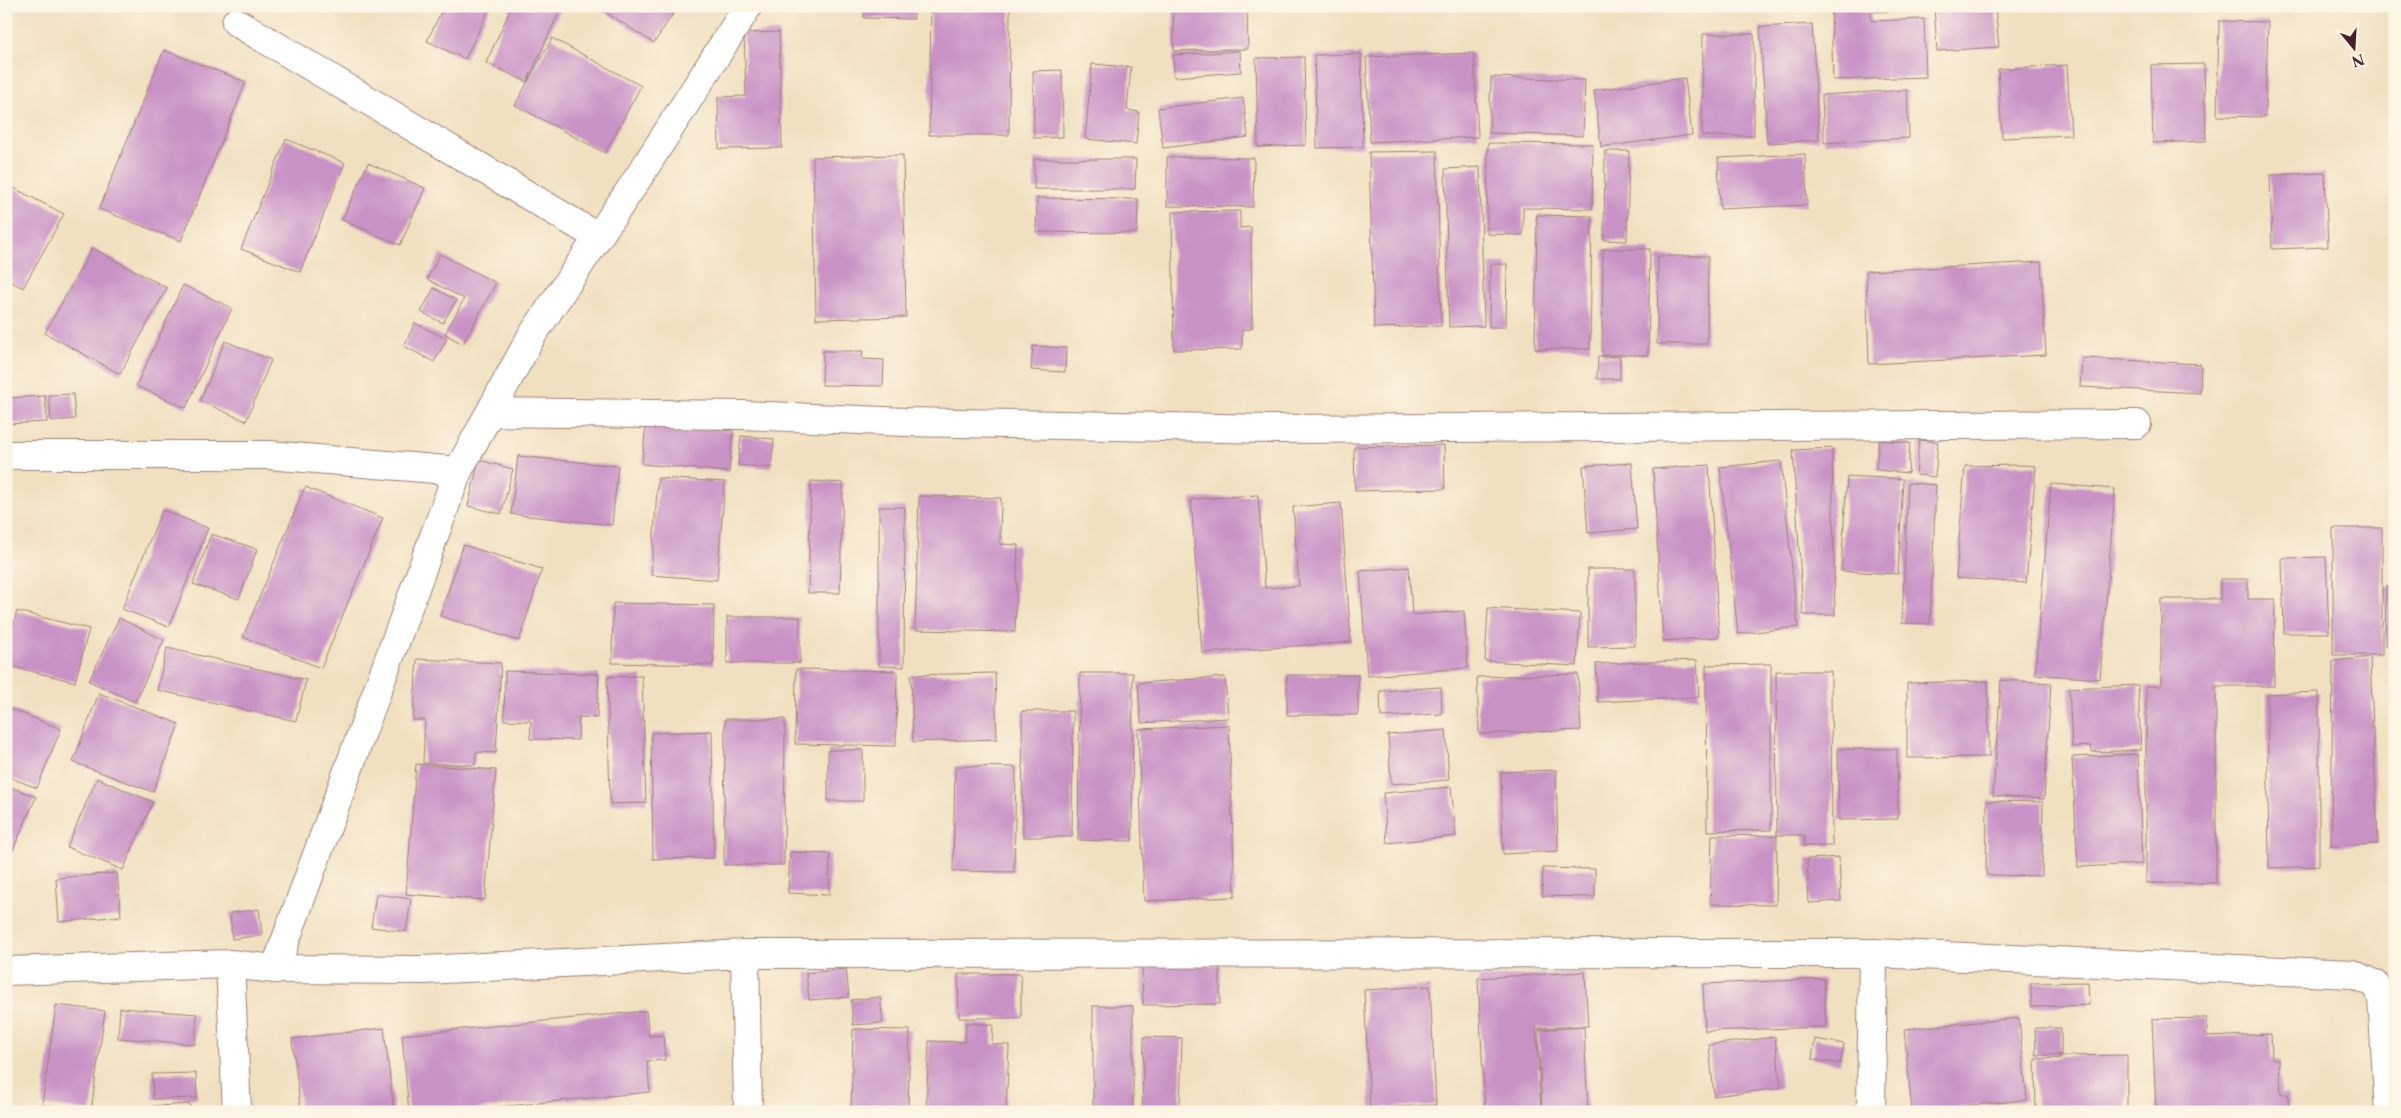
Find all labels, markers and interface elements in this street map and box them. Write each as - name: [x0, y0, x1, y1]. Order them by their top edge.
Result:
- north arrow: [2328, 22, 2378, 72]
- text: N: [2349, 50, 2367, 71]

